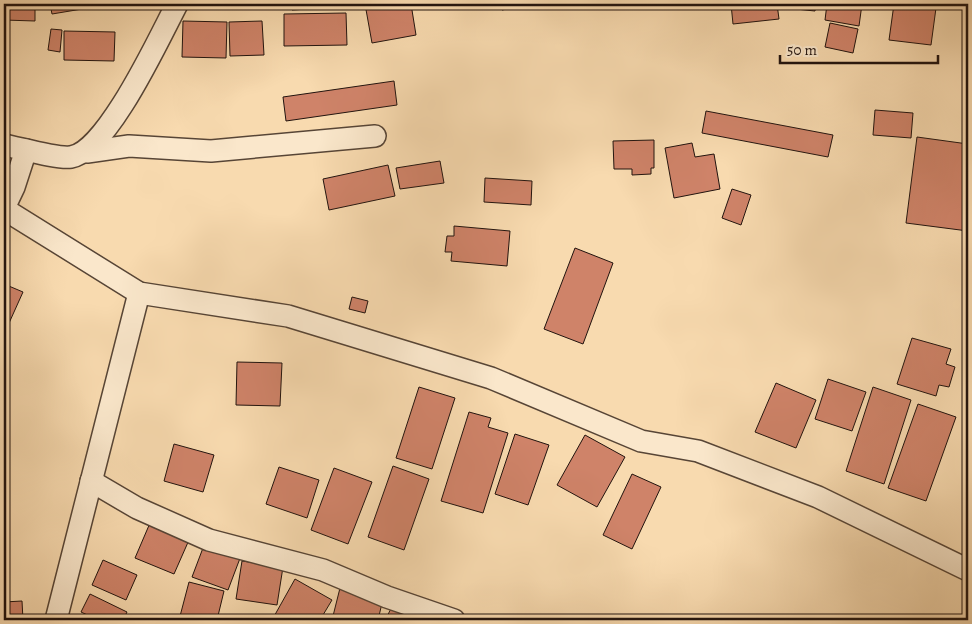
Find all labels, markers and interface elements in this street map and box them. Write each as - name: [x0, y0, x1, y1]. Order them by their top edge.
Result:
- scale bar: [780, 32, 937, 64]
- text: 50 m: [787, 40, 817, 60]

